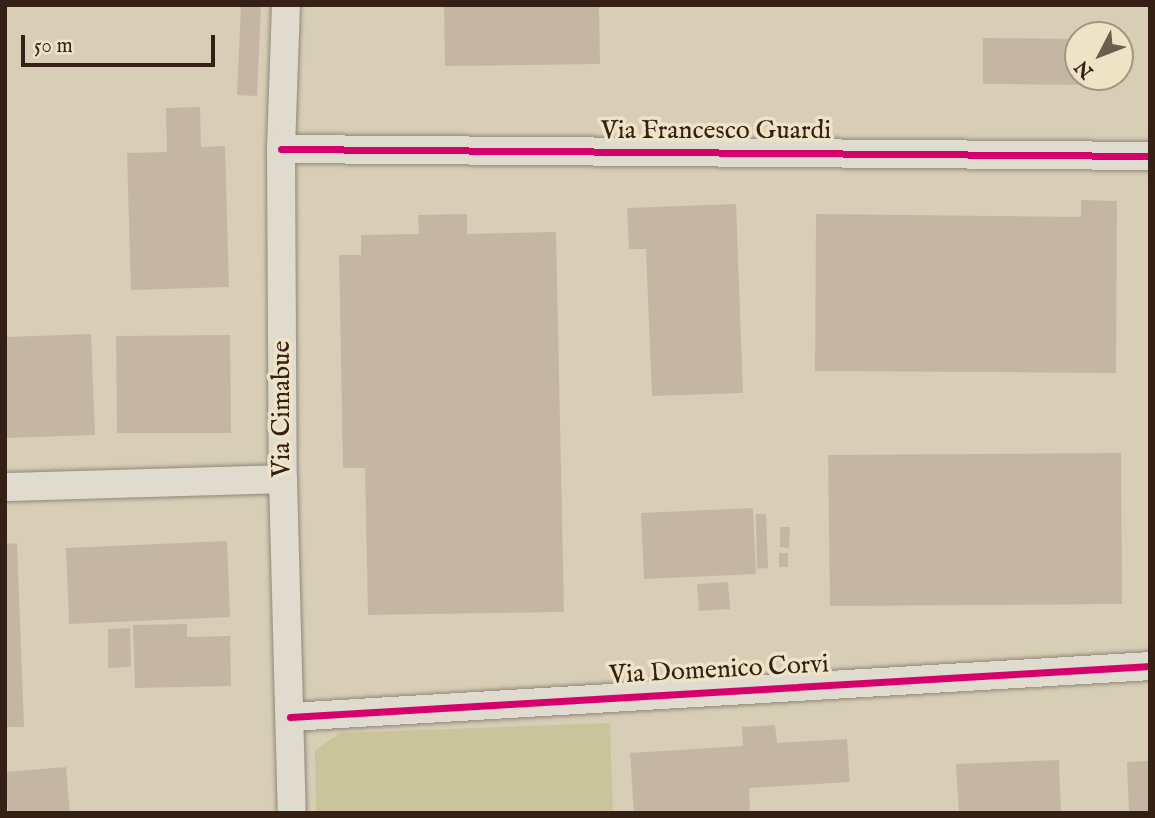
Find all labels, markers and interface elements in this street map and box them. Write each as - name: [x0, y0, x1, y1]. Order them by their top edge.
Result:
- scale bar: [24, 21, 219, 65]
- north arrow: [1064, 21, 1134, 91]
- text: 50 m: [34, 33, 73, 60]
- text: N: [1070, 55, 1099, 83]
- street label: Via Francesco Guardi: [601, 115, 831, 147]
- street label: Via Cimabue: [266, 341, 298, 477]
- street label: Via Domenico Corvi: [608, 649, 830, 691]

